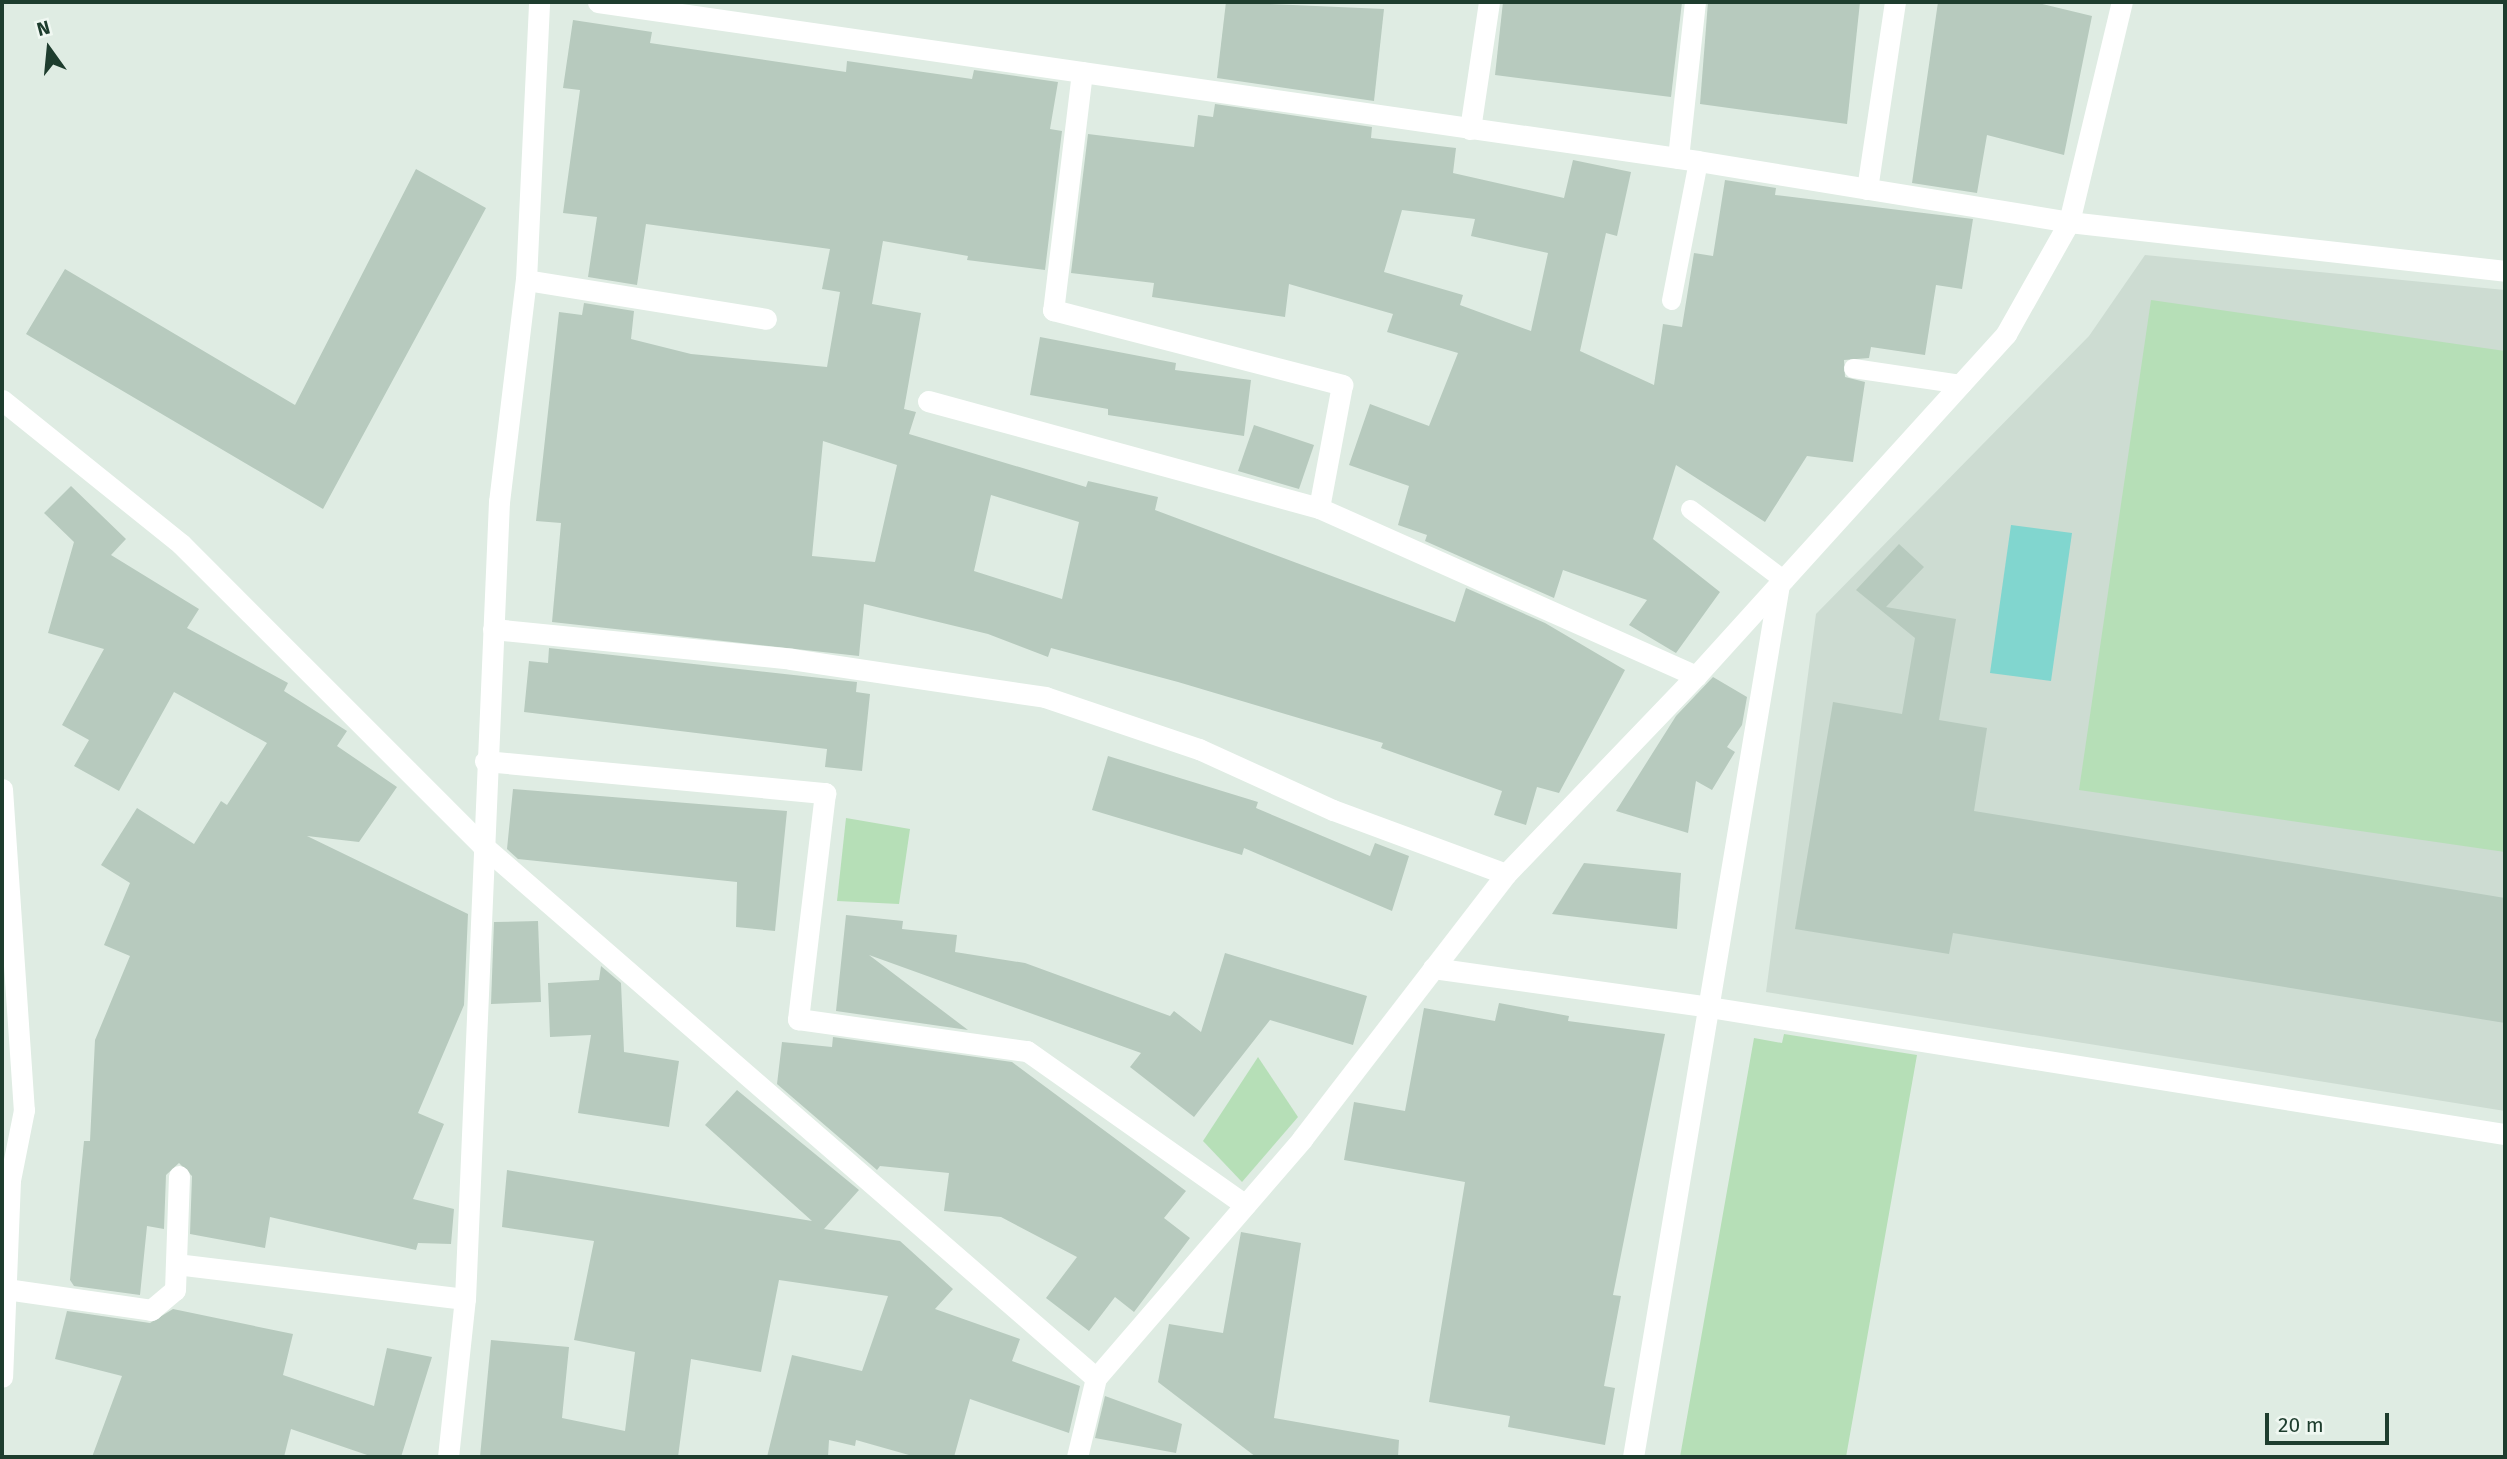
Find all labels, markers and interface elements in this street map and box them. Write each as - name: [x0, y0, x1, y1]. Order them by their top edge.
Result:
- north arrow: [14, 14, 84, 84]
- text: N: [34, 15, 52, 41]
- scale bar: [2269, 1400, 2393, 1444]
- text: 20 m: [2278, 1412, 2324, 1438]

